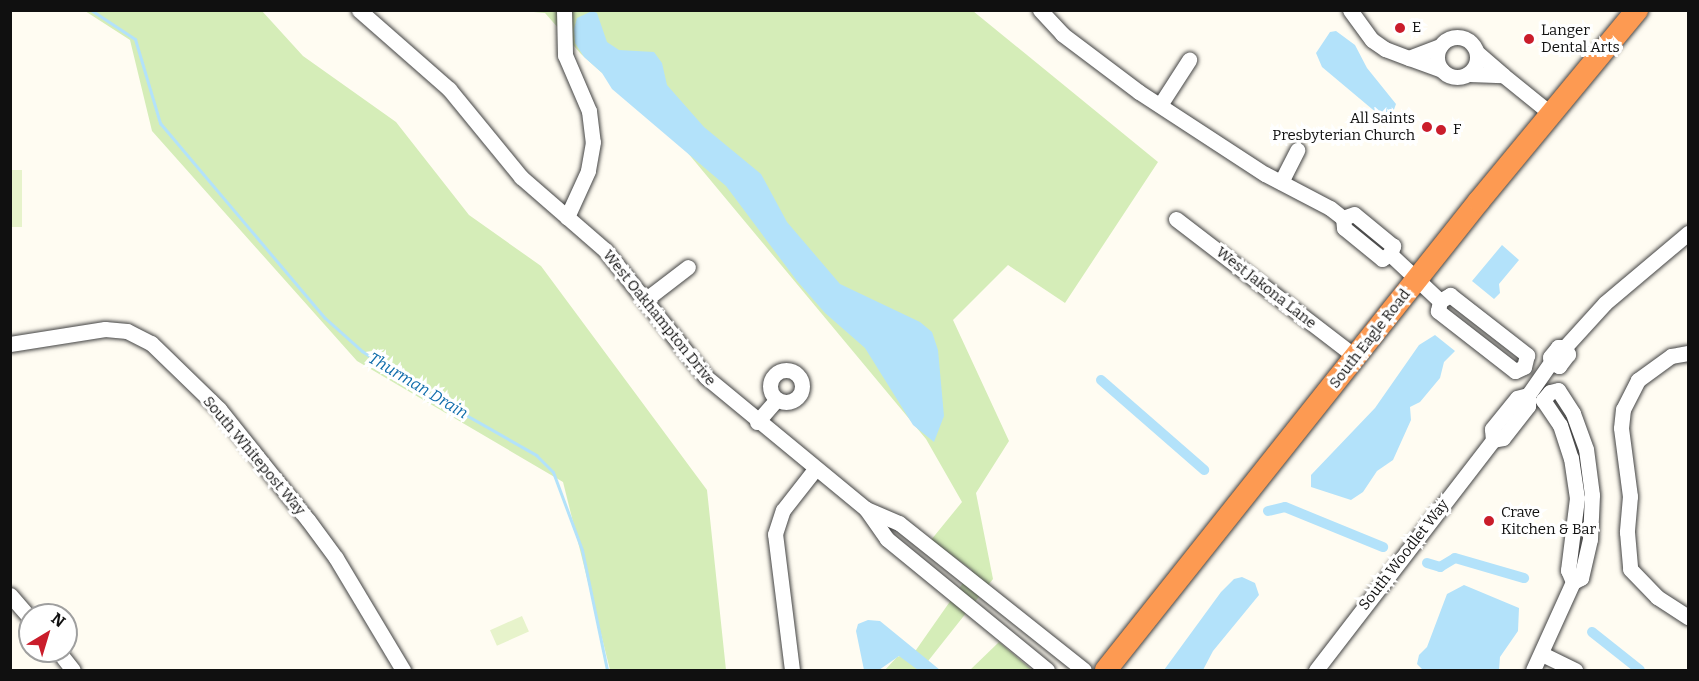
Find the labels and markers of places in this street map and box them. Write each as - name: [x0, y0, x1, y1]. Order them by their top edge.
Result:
- place label: E: [1412, 19, 1421, 37]
- marker: E: [1393, 21, 1407, 35]
- place label: Langer Dental Arts: [1541, 21, 1620, 56]
- marker: Langer Dental Arts: [1522, 32, 1536, 46]
- place label: All Saints Presbyterian Church: [1272, 109, 1415, 144]
- marker: All Saints Presbyterian Church: [1420, 120, 1434, 134]
- place label: F: [1453, 121, 1461, 139]
- marker: F: [1434, 123, 1448, 137]
- place label: Crave Kitchen & Bar: [1501, 503, 1596, 538]
- marker: Crave Kitchen & Bar: [1482, 514, 1496, 528]

